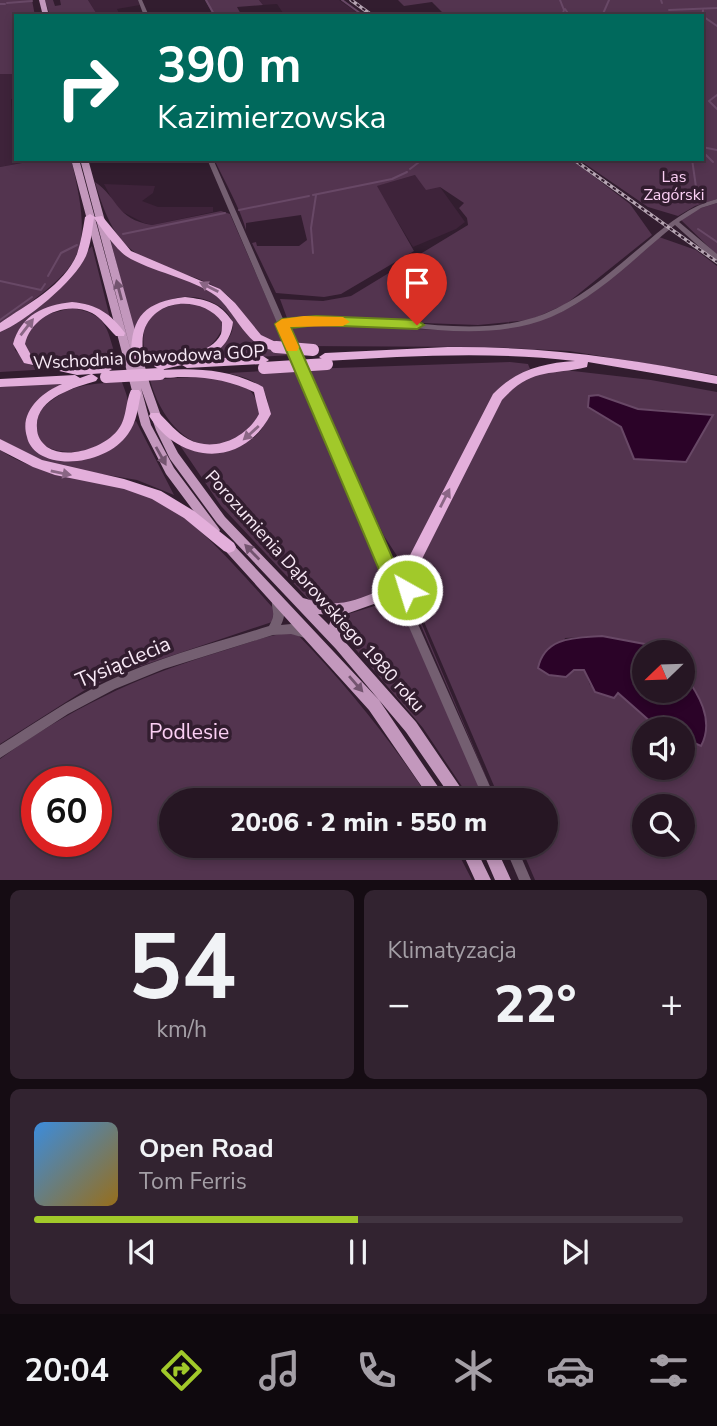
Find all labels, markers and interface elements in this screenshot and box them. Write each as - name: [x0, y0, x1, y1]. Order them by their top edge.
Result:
- text: 390 m: [157, 32, 301, 99]
- icon: right: [42, 42, 133, 133]
- text: Kazimierzowska: [157, 96, 386, 139]
- park label: Las Zagórski: [643, 166, 705, 206]
- pin: [387, 253, 447, 325]
- icon: arrive: [398, 264, 436, 302]
- one-way arrow: [113, 279, 124, 301]
- one-way arrow: [198, 282, 218, 294]
- one-way arrow: [19, 318, 34, 336]
- street label: Wschodnia Obwodowa GOP: [33, 339, 265, 375]
- one-way arrow: [242, 425, 260, 441]
- one-way arrow: [155, 446, 167, 465]
- street label: Porozumienia Dąbrowskiego 1980 roku: [200, 465, 430, 717]
- one-way arrow: [50, 467, 72, 478]
- one-way arrow: [440, 488, 451, 508]
- one-way arrow: [244, 544, 260, 561]
- position arrow: [370, 553, 444, 627]
- street label: Tysiąclecia: [71, 629, 175, 695]
- north arrow: [632, 640, 695, 704]
- map controls: [632, 640, 695, 857]
- one-way arrow: [348, 676, 363, 693]
- button: sound: [632, 717, 695, 780]
- park label: Podlesie: [149, 718, 229, 746]
- speed limit sign: 60: [21, 766, 112, 857]
- button: search: [632, 794, 695, 857]
- text: 20:06 · 2 min · 550 m: [230, 805, 487, 840]
- text: 54: [127, 906, 236, 1030]
- text: Klimatyzacja: [388, 935, 517, 966]
- text: 22°: [494, 969, 576, 1040]
- text: −: [388, 979, 410, 1030]
- text: +: [660, 979, 683, 1030]
- text: km/h: [156, 1014, 207, 1045]
- text: Open Road: [139, 1131, 274, 1166]
- text: Tom Ferris: [139, 1166, 247, 1197]
- icon: previous: [123, 1233, 161, 1271]
- icon: pause: [339, 1233, 377, 1271]
- icon: next: [556, 1233, 594, 1271]
- icon: directions: [157, 1346, 206, 1395]
- icon: music: [255, 1346, 304, 1395]
- icon: phone: [352, 1346, 401, 1395]
- icon: climate: [449, 1346, 498, 1395]
- icon: car: [546, 1346, 595, 1395]
- icon: filters: [644, 1346, 693, 1395]
- text: 20:04: [24, 1349, 109, 1392]

